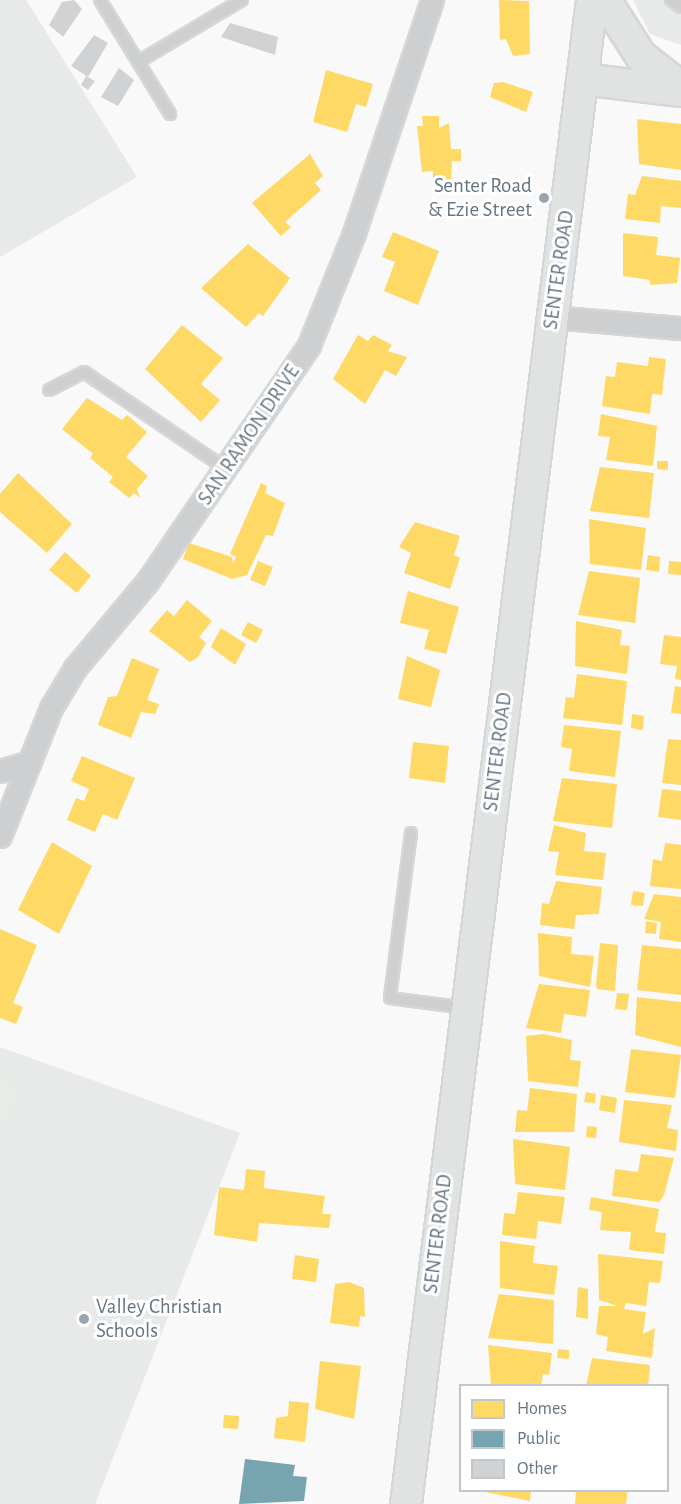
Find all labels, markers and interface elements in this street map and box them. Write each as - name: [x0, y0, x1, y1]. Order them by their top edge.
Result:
- place label: Senter Road & Ezie Street: [428, 173, 532, 223]
- marker: Senter Road & Ezie Street: [537, 191, 551, 205]
- street label: SENTER ROAD: [538, 209, 580, 331]
- street label: SAN RAMON DRIVE: [193, 360, 305, 510]
- street label: SENTER ROAD: [478, 691, 518, 813]
- street label: SENTER ROAD: [418, 1173, 458, 1295]
- place label: Valley Christian Schools: [96, 1294, 222, 1344]
- marker: Valley Christian Schools: [77, 1312, 91, 1326]
- legend: [459, 1384, 669, 1492]
- text: Homes: [517, 1400, 567, 1418]
- text: Public: [517, 1430, 560, 1448]
- text: Other: [517, 1460, 558, 1478]

